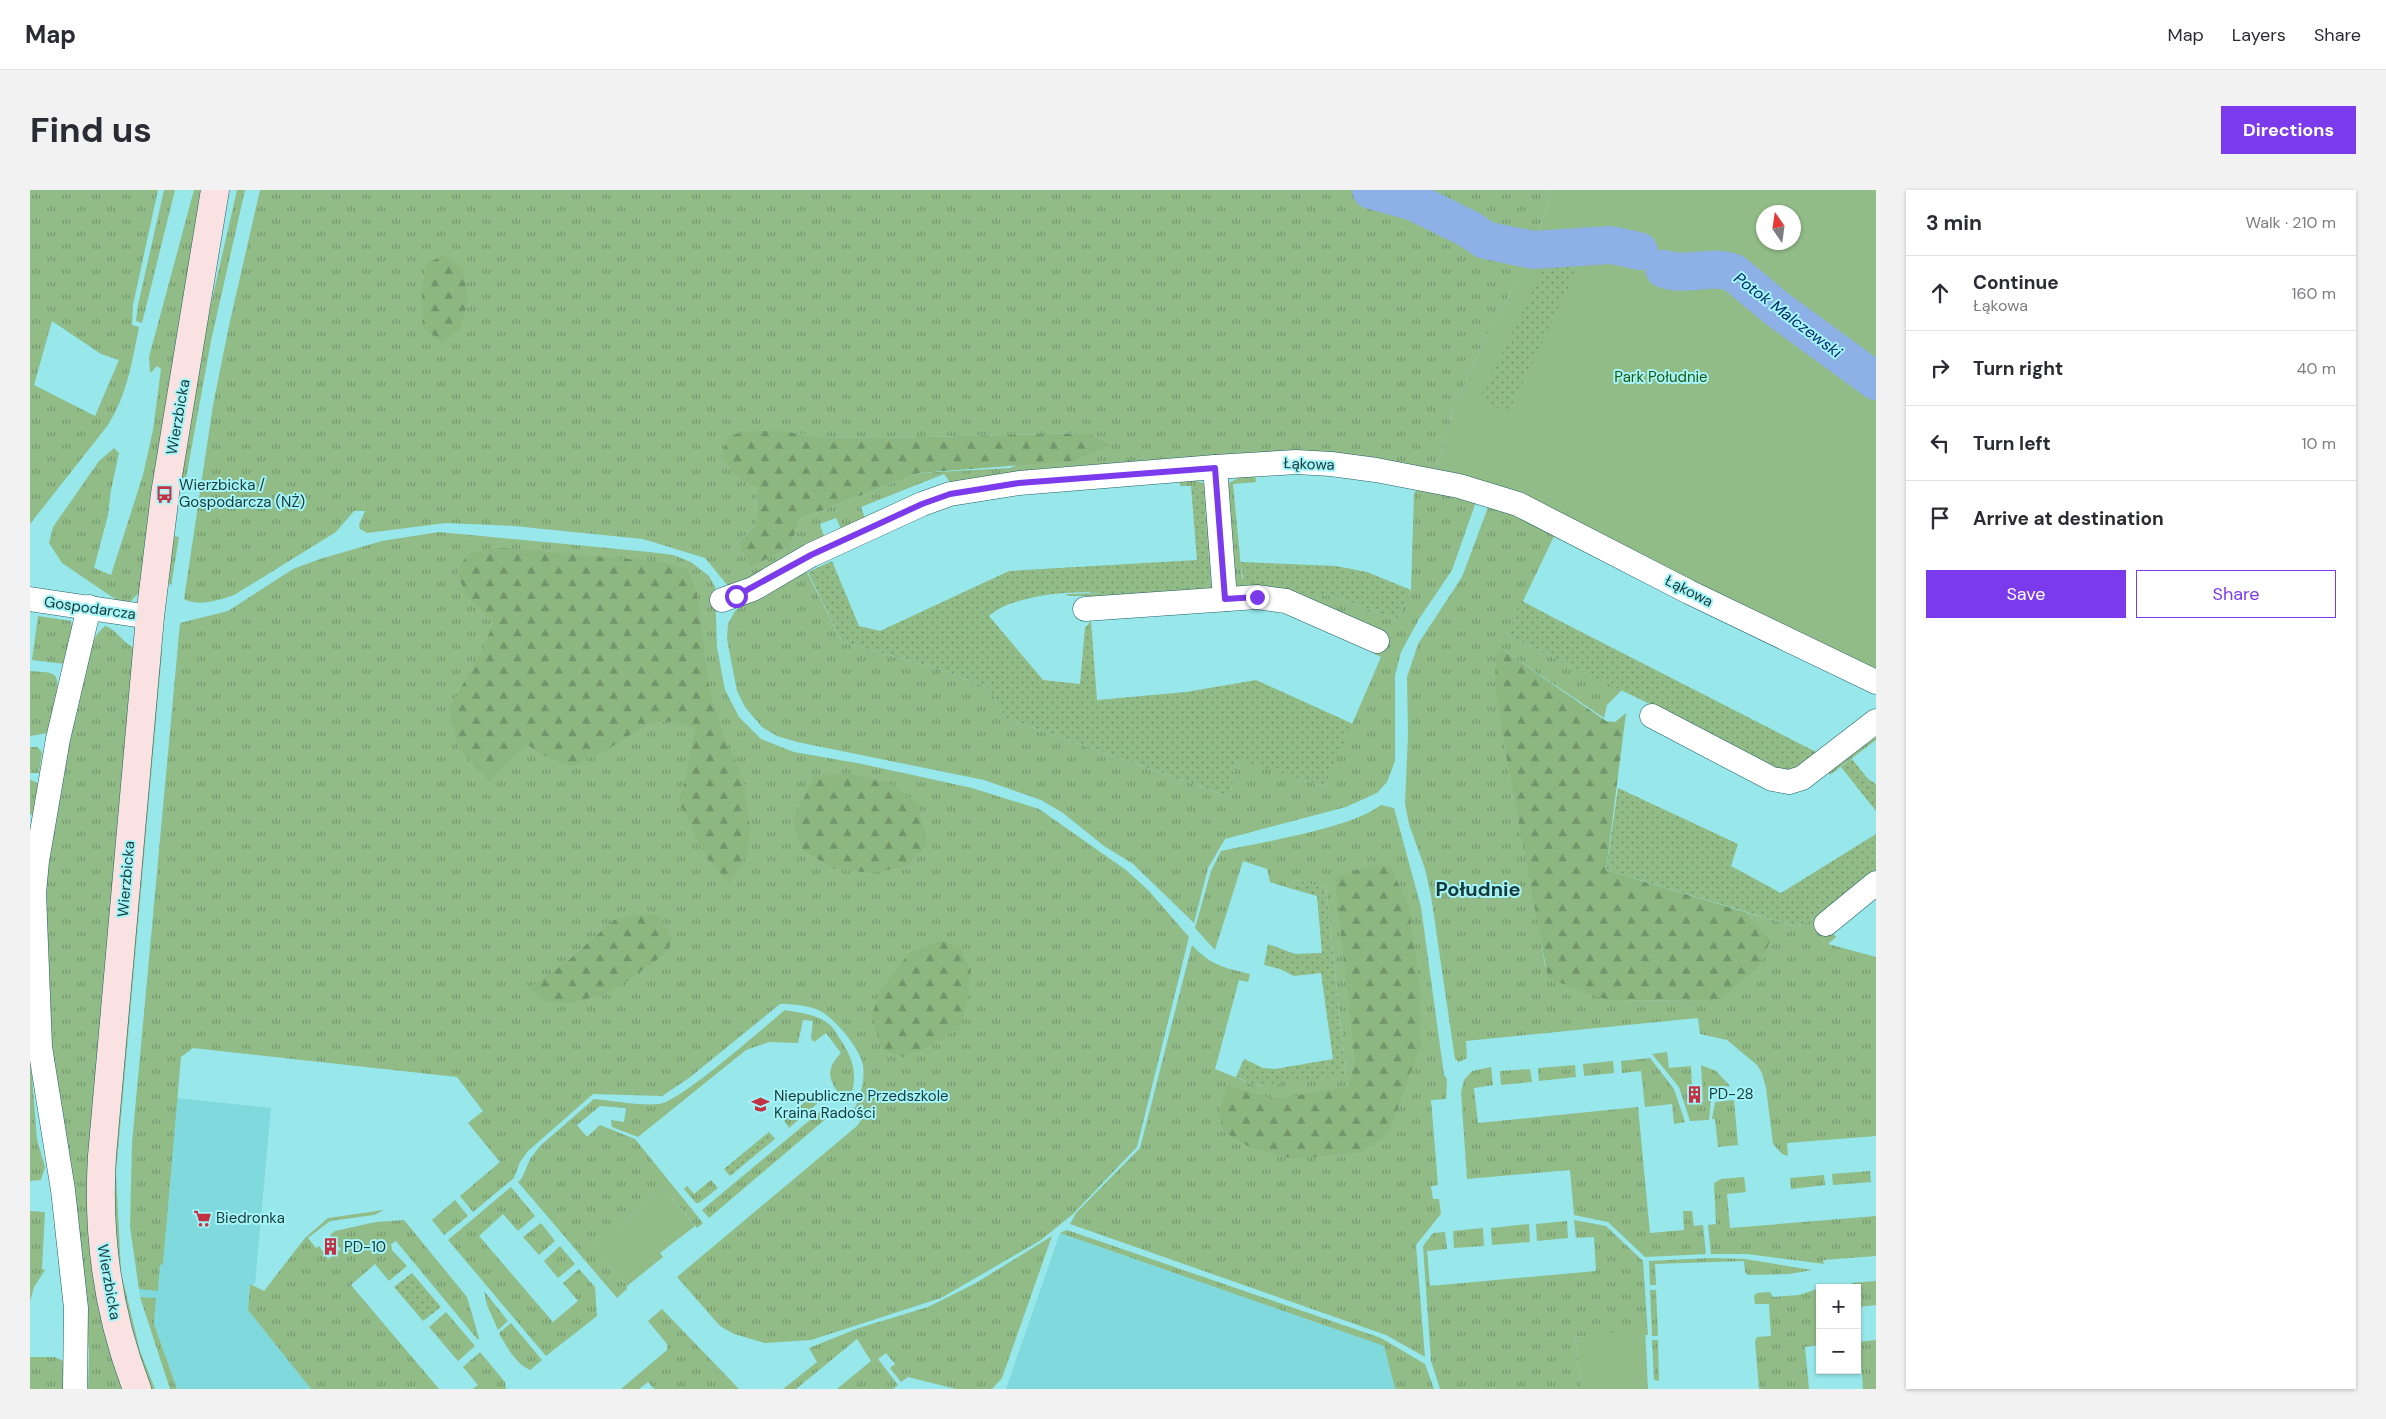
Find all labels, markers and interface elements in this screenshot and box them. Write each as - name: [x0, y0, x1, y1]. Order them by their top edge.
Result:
- text: Map: [25, 19, 76, 50]
- text: Map: [2168, 23, 2204, 47]
- text: Layers: [2232, 23, 2286, 47]
- text: Share: [2314, 23, 2361, 47]
- button: Directions: [2221, 106, 2356, 154]
- text: Find us: [30, 107, 152, 153]
- north arrow: [1756, 205, 1801, 250]
- text: 3 min: [1926, 209, 1982, 237]
- text: Walk · 210 m: [2246, 212, 2336, 233]
- water label: Potok Malczewski: [1730, 267, 1847, 363]
- text: Continue: [1973, 270, 2059, 295]
- icon: ahead: [1926, 279, 1954, 307]
- text: 160 m: [2292, 283, 2336, 304]
- text: Łąkowa: [1973, 295, 2028, 316]
- icon: right: [1926, 354, 1954, 382]
- text: Turn right: [1973, 356, 2063, 381]
- text: 40 m: [2297, 358, 2336, 379]
- park label: Park Południe: [1614, 367, 1708, 387]
- street label: Wierzbicka: [162, 378, 194, 456]
- icon: left: [1926, 429, 1954, 457]
- text: Turn left: [1973, 431, 2051, 456]
- text: 10 m: [2302, 433, 2336, 454]
- street label: Łąkowa: [1283, 453, 1335, 475]
- place label: Wierzbicka / Gospodarcza (NŻ): [179, 475, 305, 512]
- bus stop icon: Wierzbicka / Gospodarcza (NŻ): [155, 484, 175, 504]
- icon: arrive: [1926, 504, 1954, 532]
- text: Arrive at destination: [1973, 506, 2164, 531]
- street label: Łąkowa: [1662, 570, 1716, 612]
- button: Save: [1926, 570, 2126, 618]
- button: Share: [2136, 570, 2336, 618]
- route start: [725, 585, 748, 608]
- route end: [1246, 586, 1269, 609]
- street label: Gospodarcza: [43, 592, 137, 624]
- street label: Wierzbicka: [113, 840, 139, 918]
- district label: Południe: [1435, 876, 1521, 902]
- building icon: PD-28: [1685, 1084, 1705, 1104]
- place label: PD-28: [1709, 1084, 1754, 1104]
- place label: Niepubliczne Przedszkole Kraina Radości: [774, 1086, 949, 1123]
- school or university icon: Niepubliczne Przedszkole Kraina Radości: [750, 1095, 770, 1115]
- supermarket icon: Biedronka: [192, 1208, 212, 1228]
- place label: Biedronka: [216, 1208, 285, 1228]
- building icon: PD-10: [320, 1237, 340, 1257]
- place label: PD-10: [344, 1237, 386, 1257]
- street label: Wierzbicka: [93, 1243, 125, 1321]
- map controls: [1816, 1284, 1861, 1374]
- button: +: [1816, 1284, 1861, 1329]
- button: −: [1816, 1329, 1861, 1374]

